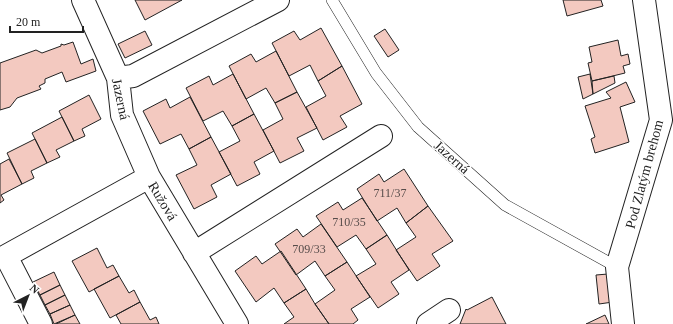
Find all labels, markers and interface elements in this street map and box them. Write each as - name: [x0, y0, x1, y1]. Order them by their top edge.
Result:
- scale bar: [10, 8, 83, 34]
- text: 20 m: [16, 15, 41, 29]
- street label: Jazerná: [109, 77, 132, 122]
- street label: Pod Zlatým brehom: [623, 118, 666, 230]
- street label: Jazerná: [431, 138, 473, 178]
- street label: Ružová: [145, 179, 180, 224]
- house number: 711/37: [374, 186, 406, 200]
- house number: 710/35: [332, 215, 366, 229]
- house number: 709/33: [292, 242, 326, 256]
- north arrow: [8, 276, 48, 316]
- text: N: [28, 281, 42, 296]

